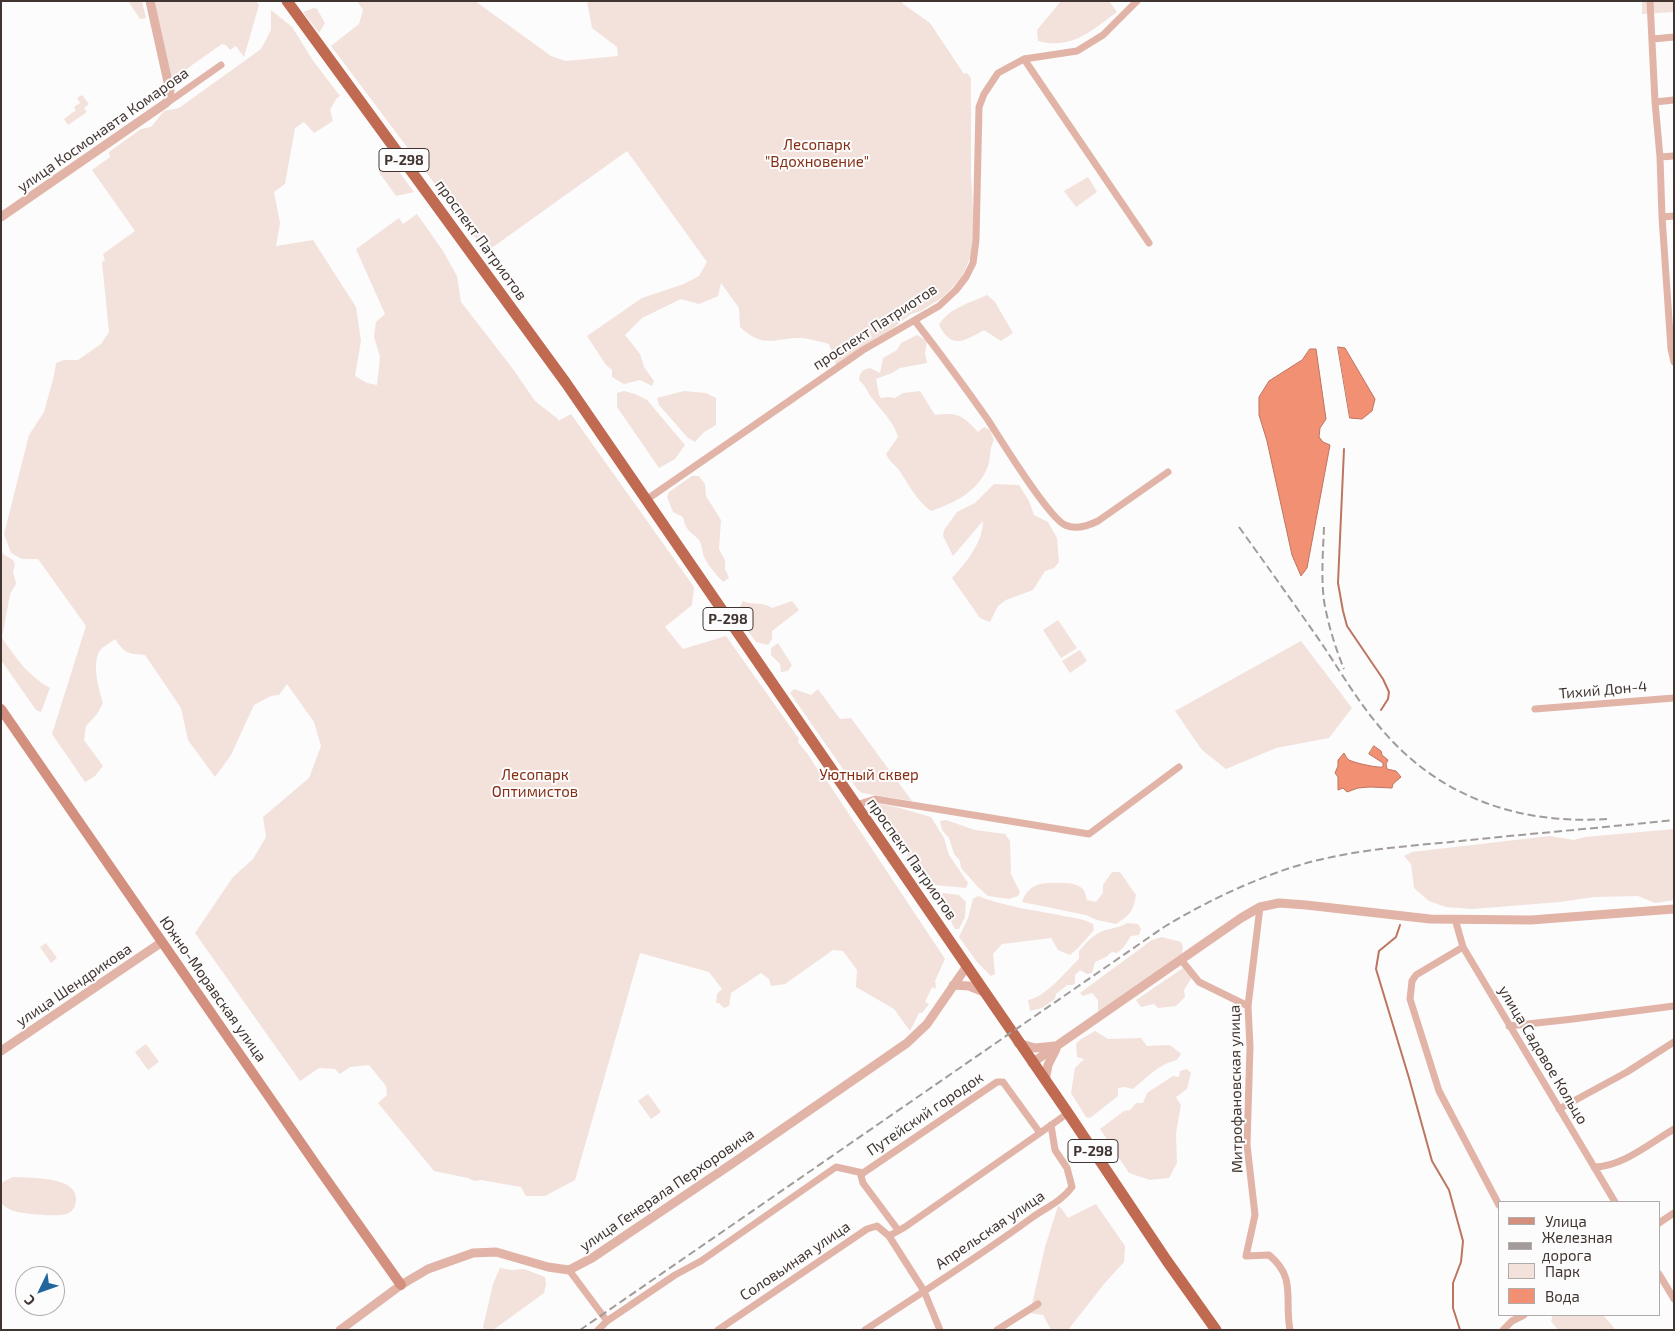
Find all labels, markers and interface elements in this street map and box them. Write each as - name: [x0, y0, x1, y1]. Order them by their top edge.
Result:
- street label: улица Космонавта Комарова: [14, 64, 192, 196]
- park label: Лесопарк "Вдохновение": [765, 136, 869, 171]
- road number: Р-298: [379, 148, 429, 172]
- street label: проспект Патриотов: [431, 176, 531, 304]
- street label: проспект Патриотов: [809, 280, 941, 374]
- road number: Р-298: [703, 608, 753, 630]
- street label: Тихий Дон-4: [1558, 677, 1648, 703]
- park label: Лесопарк Оптимистов: [492, 766, 578, 801]
- park label: Уютный сквер: [819, 766, 919, 784]
- street label: проспект Патриотов: [863, 795, 961, 923]
- street label: Южно-Моравская улица: [156, 913, 270, 1065]
- street label: улица Шендрикова: [13, 940, 135, 1030]
- street label: улица Садовое Кольцо: [1494, 982, 1592, 1128]
- street label: Митрофановская улица: [1226, 1005, 1246, 1173]
- street label: Путейский городок: [863, 1068, 987, 1160]
- street label: улица Генерала Перхоровича: [576, 1125, 758, 1255]
- road number: Р-298: [1068, 1140, 1118, 1162]
- street label: Апрельская улица: [932, 1187, 1048, 1273]
- legend: [1498, 1201, 1660, 1316]
- text: Улица: [1545, 1212, 1587, 1230]
- street label: Соловьиная улица: [736, 1217, 854, 1305]
- text: Железная дорога: [1542, 1228, 1613, 1264]
- text: Парк: [1545, 1262, 1580, 1280]
- north arrow: [15, 1266, 65, 1316]
- text: Вода: [1545, 1287, 1580, 1305]
- text: С: [20, 1292, 38, 1309]

